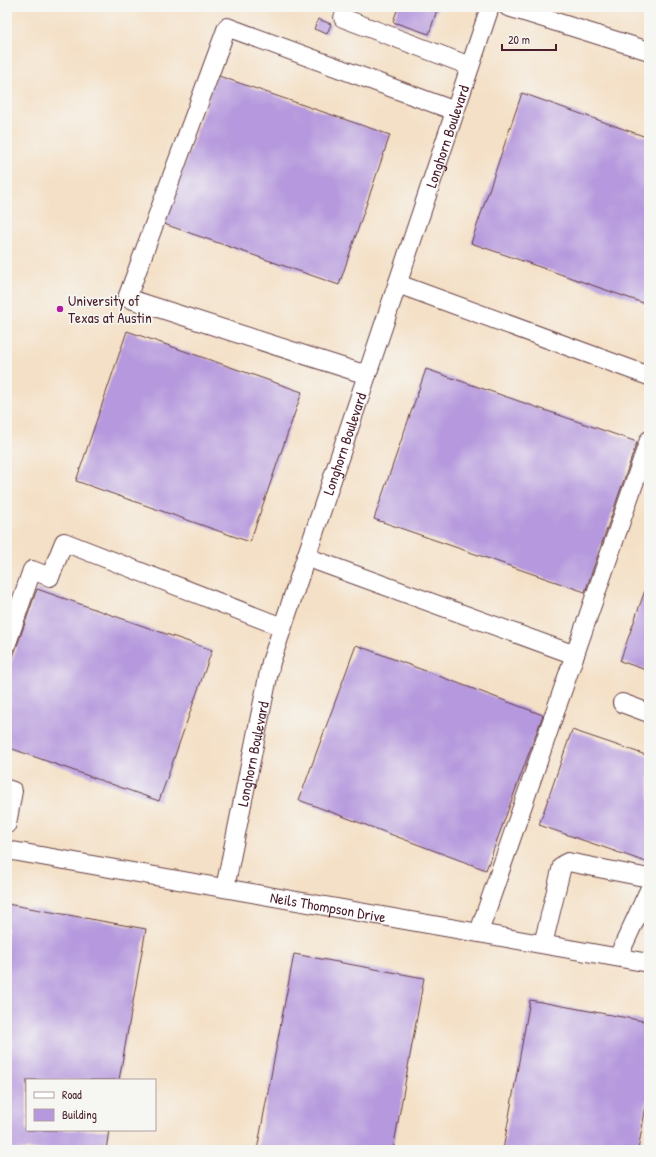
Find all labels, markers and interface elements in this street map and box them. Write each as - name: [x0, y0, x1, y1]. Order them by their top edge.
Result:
- scale bar: [502, 26, 556, 52]
- text: 20 m: [508, 31, 530, 48]
- street label: Longhorn Boulevard: [420, 82, 474, 190]
- place label: University of Texas at Austin: [68, 290, 152, 328]
- marker: University of Texas at Austin: [55, 304, 65, 314]
- street label: Longhorn Boulevard: [317, 389, 371, 497]
- street label: Longhorn Boulevard: [231, 699, 273, 808]
- street label: Neils Thompson Drive: [269, 886, 387, 927]
- legend: [26, 1079, 156, 1131]
- text: Road: [62, 1086, 82, 1103]
- text: Building: [62, 1106, 97, 1123]

